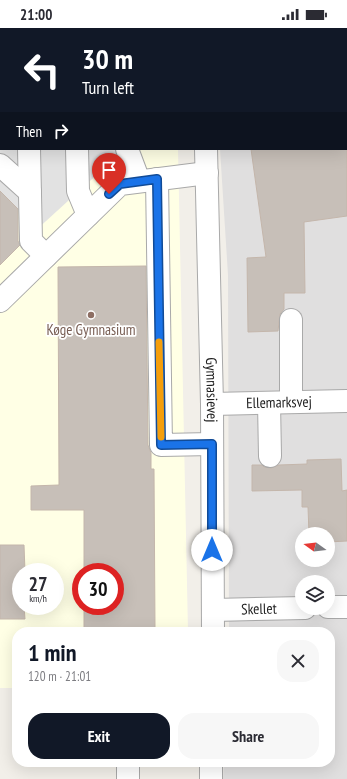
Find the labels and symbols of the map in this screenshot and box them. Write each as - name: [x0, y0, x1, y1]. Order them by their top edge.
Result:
- pin: [92, 153, 126, 194]
- marker: Køge Gymnasium: [86, 310, 96, 320]
- place label: Køge Gymnasium: [46, 320, 136, 339]
- street label: Gymnasievej: [202, 357, 222, 422]
- street label: Ellemarksvej: [246, 392, 312, 412]
- north arrow: [295, 527, 335, 567]
- position arrow: [191, 529, 233, 571]
- speed limit sign: 30: [72, 563, 124, 615]
- street label: Skellet: [241, 599, 277, 618]

